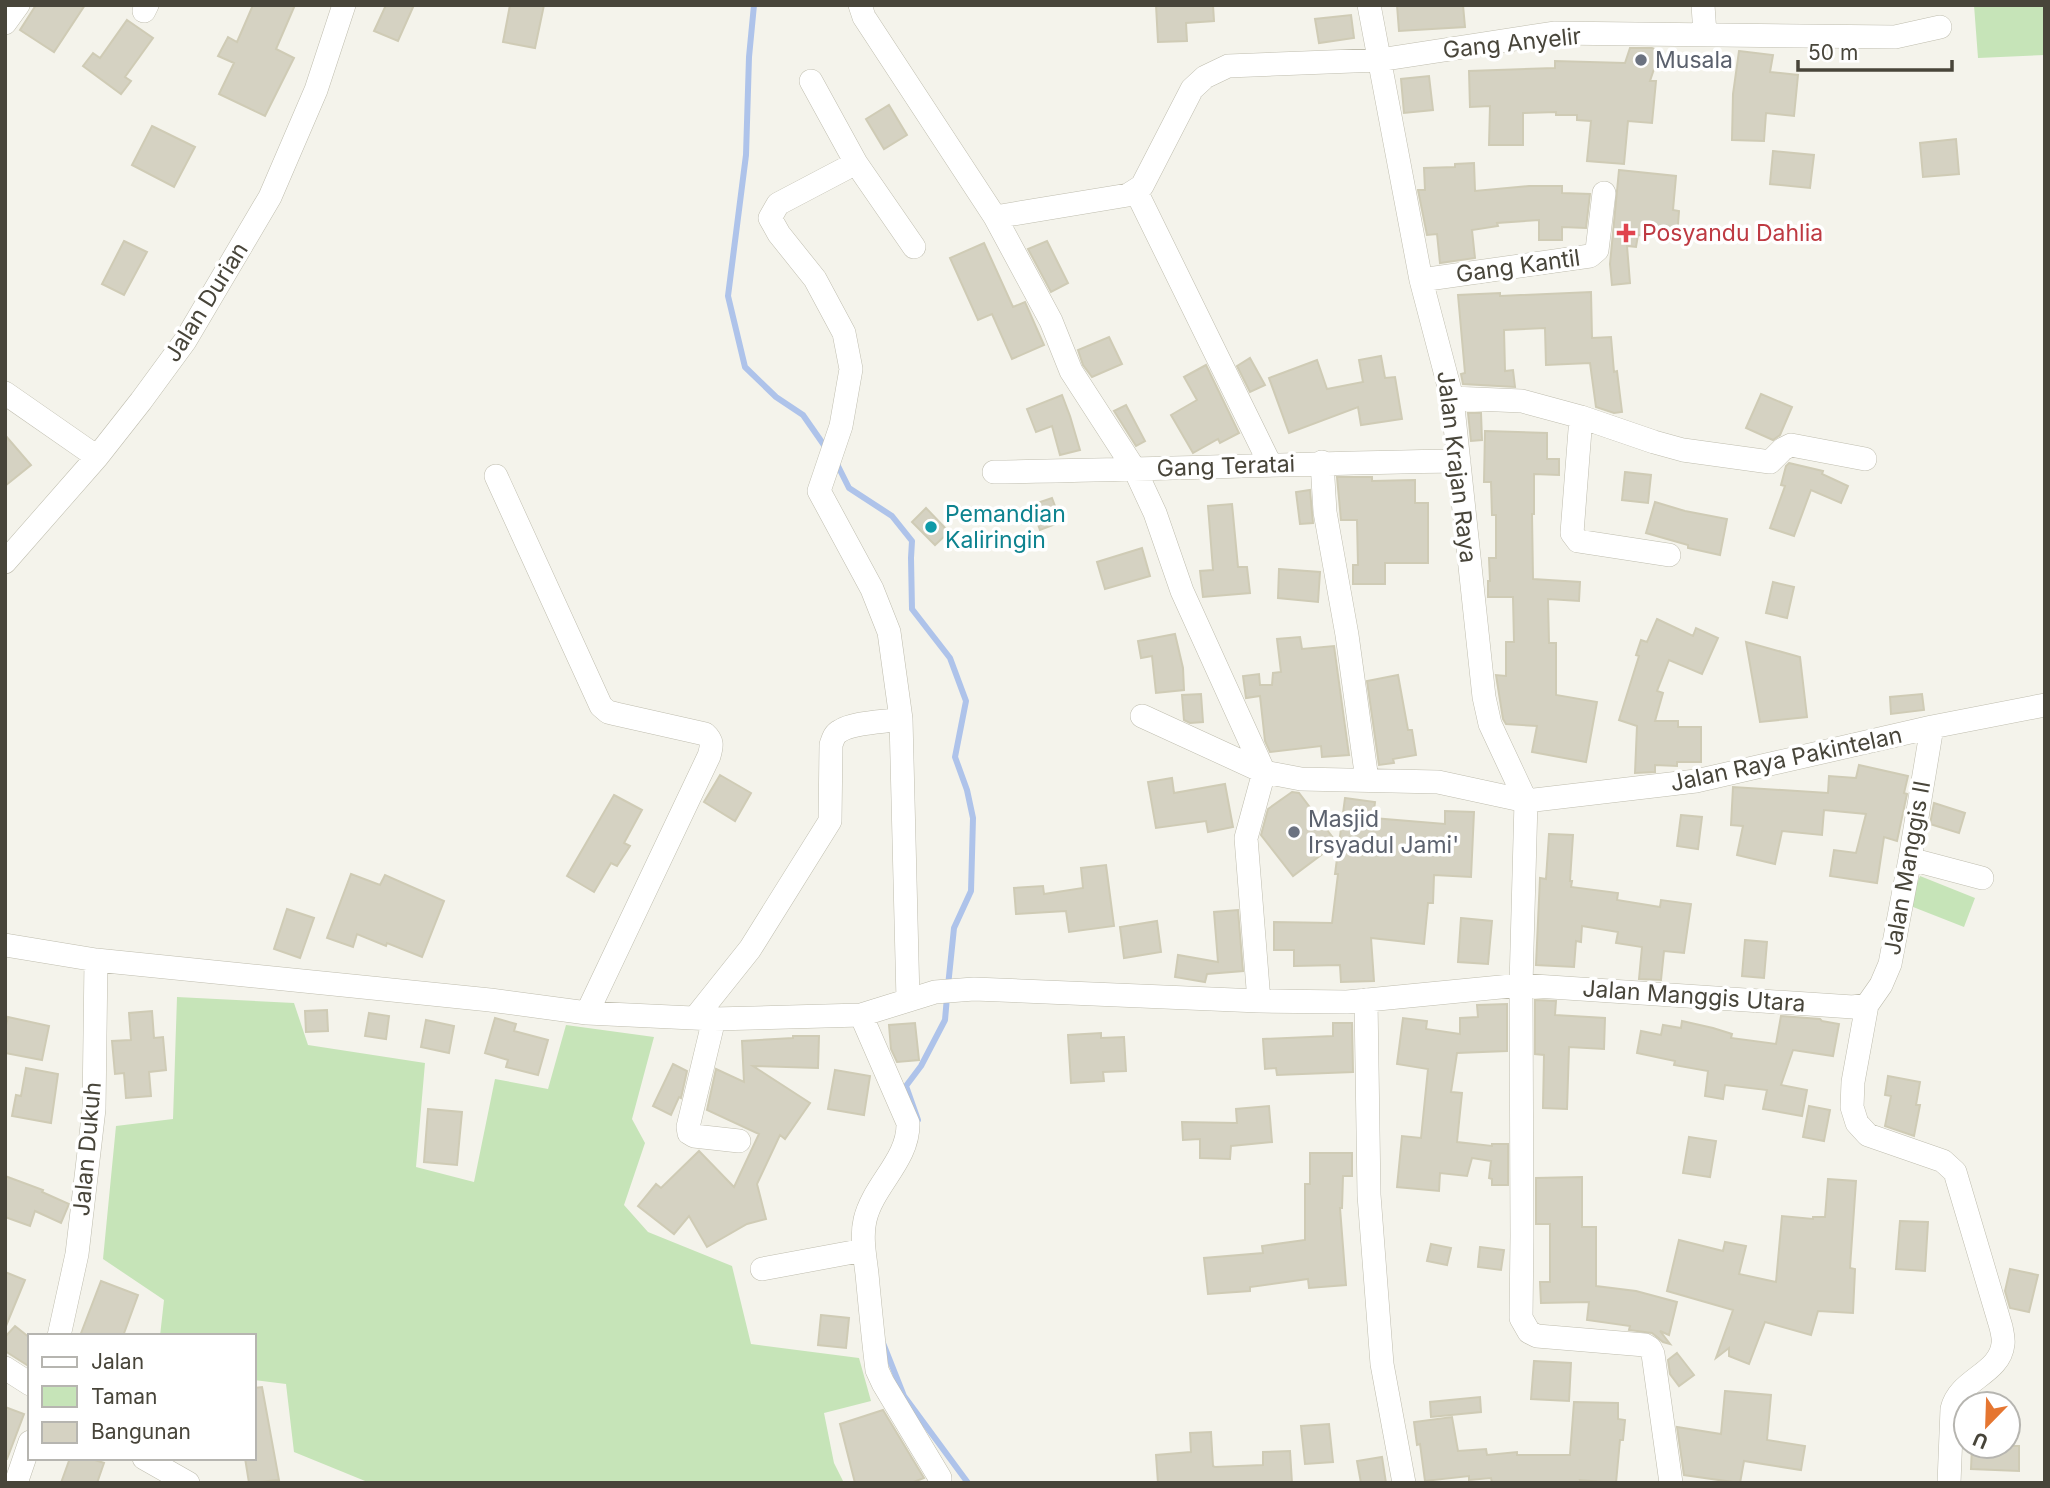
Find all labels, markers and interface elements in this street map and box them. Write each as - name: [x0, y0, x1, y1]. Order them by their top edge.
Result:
- street label: Gang Anyelir: [1441, 22, 1583, 64]
- scale bar: [1798, 28, 1952, 72]
- text: 50 m: [1808, 40, 1858, 65]
- place label: Musala: [1655, 46, 1733, 74]
- marker: Musala: [1633, 52, 1649, 68]
- place label: Posyandu Dahlia: [1642, 219, 1823, 247]
- marker: Posyandu Dahlia: [1616, 223, 1636, 243]
- street label: Jalan Durian: [158, 237, 254, 367]
- street label: Gang Kantil: [1454, 243, 1582, 289]
- street label: Jalan Krajan Raya: [1431, 369, 1483, 565]
- street label: Gang Teratai: [1156, 450, 1296, 482]
- place label: Pemandian Kaliringin: [945, 500, 1066, 554]
- marker: Pemandian Kaliringin: [923, 519, 939, 535]
- street label: Jalan Raya Pakintelan: [1668, 721, 1904, 797]
- street label: Jalan Manggis II: [1878, 779, 1936, 957]
- place label: Masjid Irsyadul Jami': [1308, 805, 1459, 859]
- marker: Masjid Irsyadul Jami': [1286, 824, 1302, 840]
- street label: Jalan Manggis Utara: [1582, 974, 1806, 1018]
- street label: Jalan Dukuh: [67, 1081, 107, 1217]
- legend: [28, 1334, 256, 1460]
- text: Jalan: [91, 1349, 144, 1374]
- text: Taman: [91, 1384, 157, 1409]
- north arrow: [1952, 1390, 2022, 1460]
- text: Bangunan: [91, 1419, 191, 1444]
- text: U: [1970, 1427, 1991, 1453]

